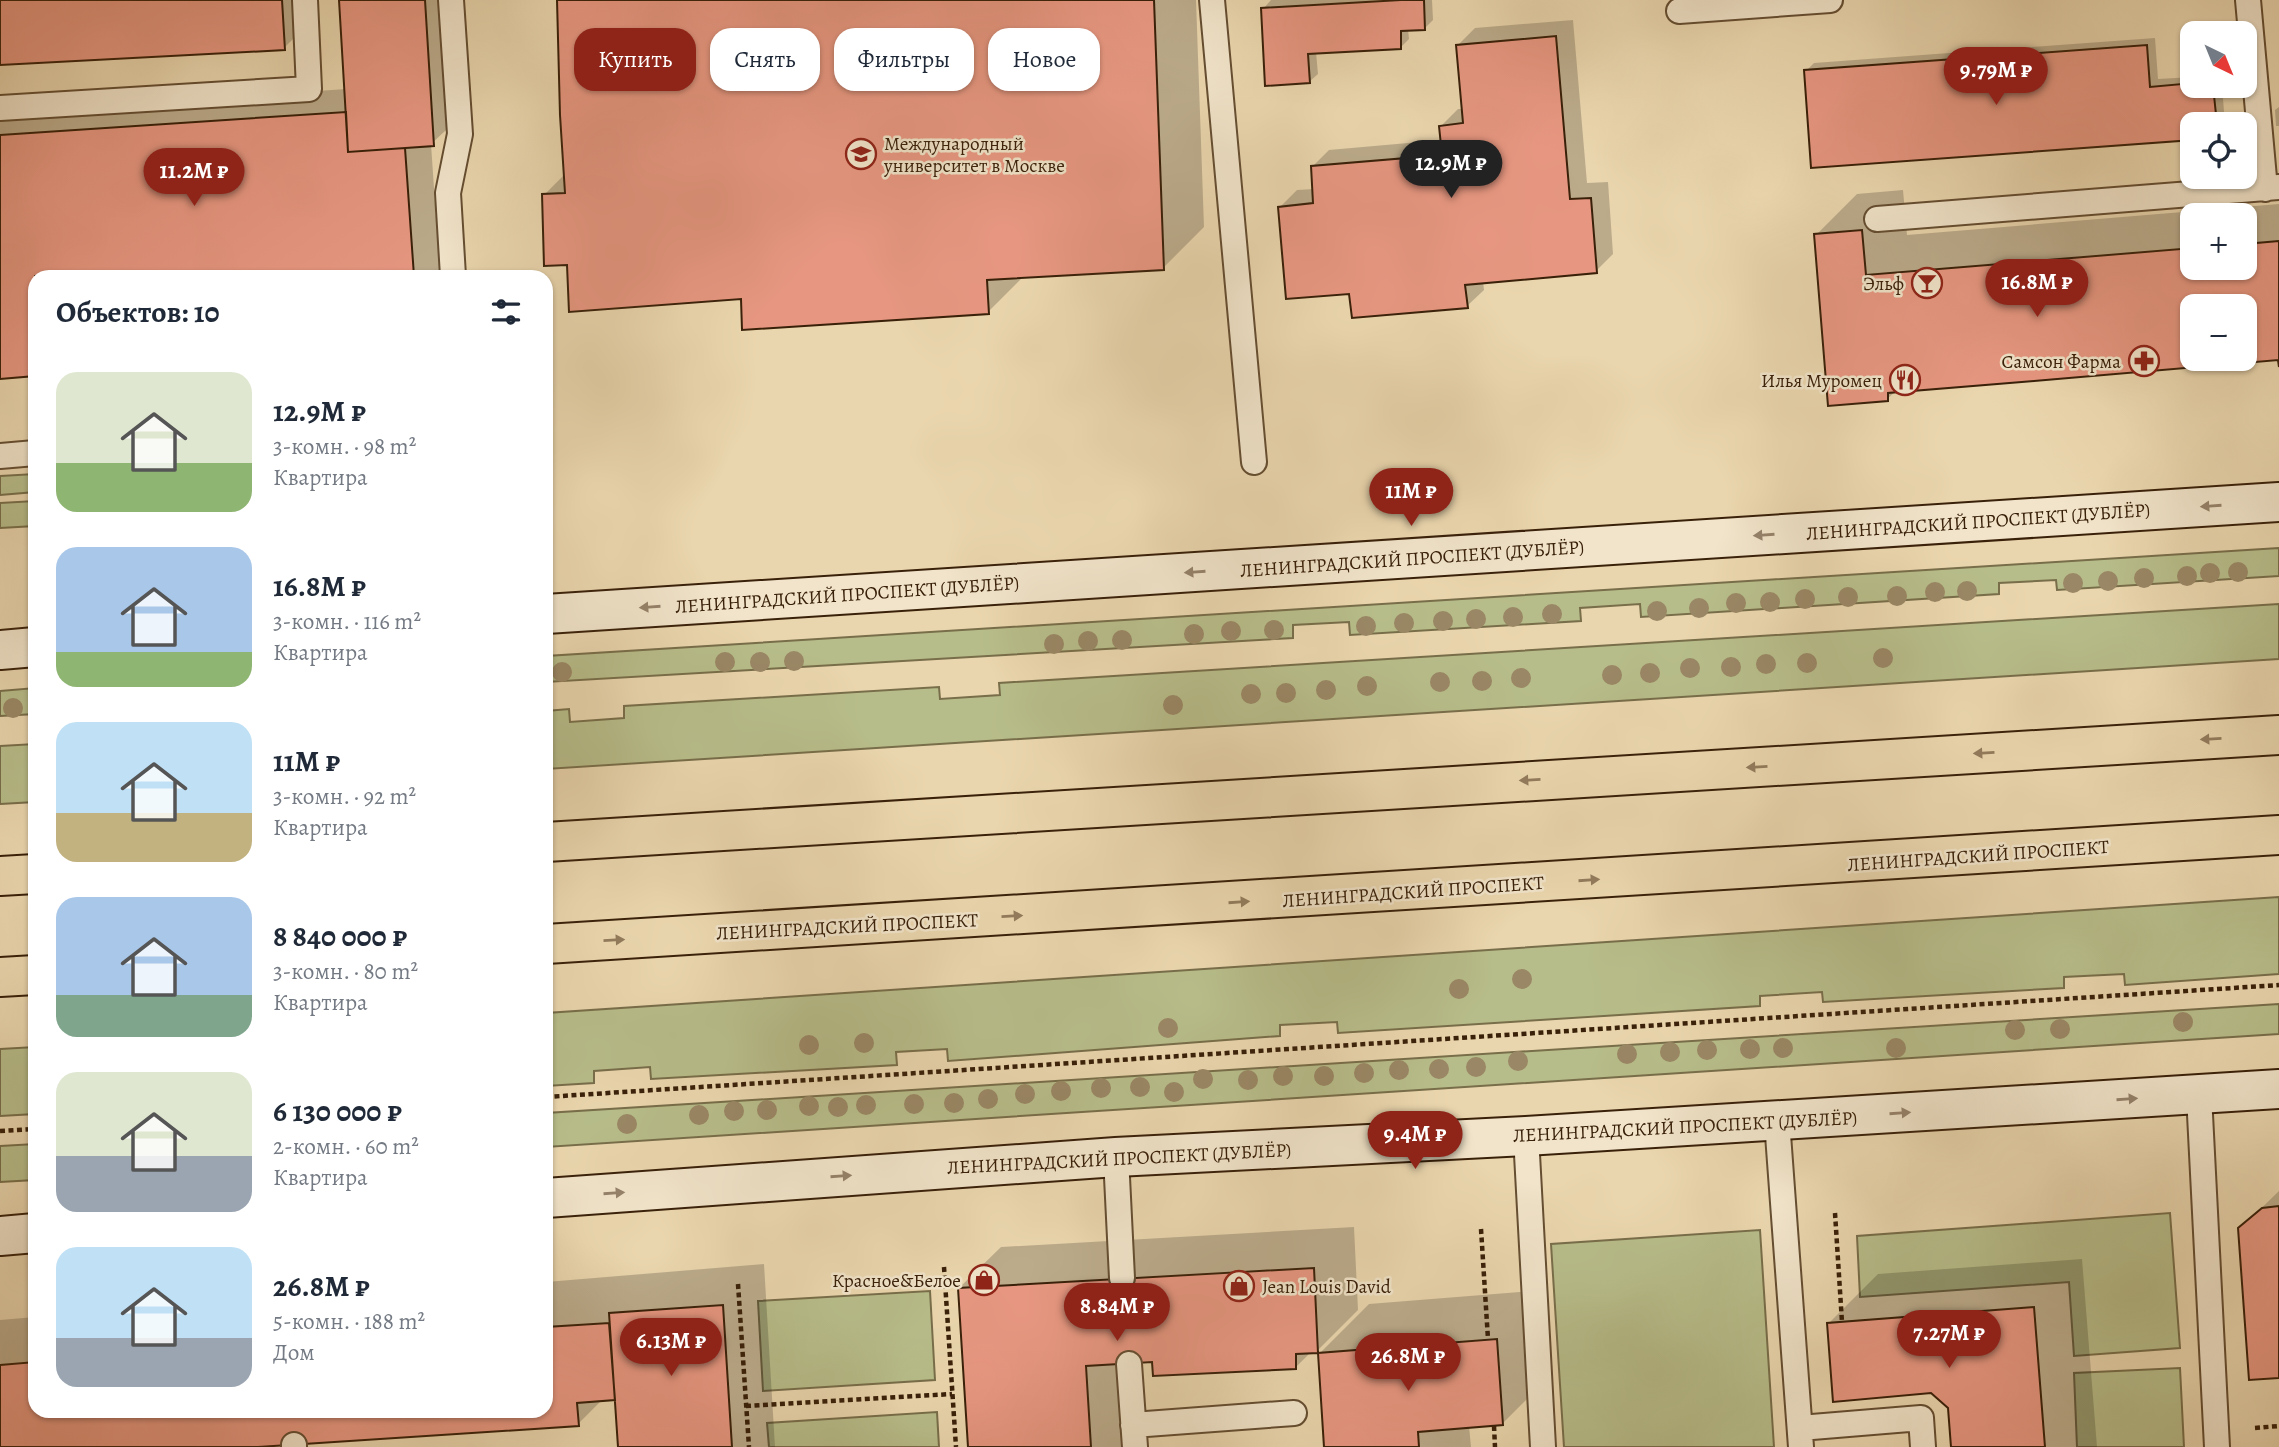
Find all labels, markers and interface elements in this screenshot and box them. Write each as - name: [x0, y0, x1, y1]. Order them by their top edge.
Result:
- north arrow: [2180, 21, 2258, 98]
- map controls: [2180, 21, 2257, 371]
- chip: Купить: [574, 28, 696, 91]
- chip: Снять: [710, 28, 820, 91]
- chip: Фильтры: [834, 28, 974, 91]
- chip: Новое: [988, 28, 1100, 91]
- pin: 9.79M ₽: [1931, 48, 2061, 107]
- text: 9.79M ₽: [1960, 54, 2032, 85]
- button: locate: [2180, 112, 2257, 189]
- place label: Международный университет в Москве: [883, 131, 1065, 179]
- school or university icon: Международный университет в Москве: [844, 137, 878, 171]
- pin: 12.9M ₽: [1386, 140, 1516, 200]
- text: 12.9M ₽: [1415, 147, 1487, 178]
- pin: 11.2M ₽: [129, 148, 259, 208]
- text: 11.2M ₽: [160, 155, 228, 186]
- button: +: [2180, 203, 2257, 280]
- pin: 16.8M ₽: [1972, 260, 2102, 319]
- bar icon: Эльф: [1910, 266, 1944, 300]
- text: 16.8M ₽: [2001, 266, 2073, 297]
- place label: Эльф: [1863, 271, 1904, 297]
- text: Объектов: 10: [56, 292, 219, 332]
- icon: filters: [487, 293, 525, 331]
- button: −: [2180, 294, 2257, 371]
- pharmacy icon: Самсон Фарма: [2127, 344, 2161, 378]
- place label: Самсон Фарма: [2002, 349, 2121, 375]
- restaurant icon: Илья Муромец: [1888, 363, 1922, 397]
- place label: Илья Муромец: [1761, 368, 1882, 394]
- text: 12.9M ₽: [273, 391, 366, 431]
- icon: home: [112, 400, 196, 484]
- text: 3-комн. · 98 m²: [273, 431, 416, 462]
- text: Квартира: [273, 462, 368, 493]
- pin: 11M ₽: [1362, 468, 1460, 528]
- text: 11M ₽: [1385, 475, 1437, 506]
- street label: ЛЕНИНГРАДСКИЙ ПРОСПЕКТ (ДУБЛЁР): [1805, 497, 2151, 547]
- one-way arrow: [2200, 501, 2222, 512]
- one-way arrow: [1753, 530, 1775, 541]
- street label: ЛЕНИНГРАДСКИЙ ПРОСПЕКТ (ДУБЛЁР): [1239, 534, 1585, 584]
- text: 16.8M ₽: [273, 566, 366, 606]
- one-way arrow: [1183, 567, 1205, 578]
- street label: ЛЕНИНГРАДСКИЙ ПРОСПЕКТ (ДУБЛЁР): [674, 570, 1020, 620]
- icon: home: [112, 575, 196, 659]
- one-way arrow: [638, 602, 660, 613]
- text: 3-комн. · 116 m²: [273, 606, 421, 637]
- text: Квартира: [273, 637, 368, 668]
- one-way arrow: [2200, 734, 2222, 745]
- text: 11M ₽: [273, 741, 340, 781]
- one-way arrow: [1973, 748, 1995, 759]
- icon: home: [112, 750, 196, 834]
- one-way arrow: [1745, 761, 1767, 772]
- one-way arrow: [1518, 775, 1540, 786]
- text: 3-комн. · 92 m²: [273, 781, 416, 812]
- text: Квартира: [273, 812, 368, 843]
- street label: ЛЕНИНГРАДСКИЙ ПРОСПЕКТ: [1846, 834, 2110, 878]
- street label: ЛЕНИНГРАДСКИЙ ПРОСПЕКТ: [1281, 870, 1545, 914]
- one-way arrow: [1578, 874, 1600, 885]
- one-way arrow: [1229, 896, 1251, 907]
- street label: ЛЕНИНГРАДСКИЙ ПРОСПЕКТ: [715, 907, 979, 947]
- one-way arrow: [1002, 911, 1024, 922]
- text: 8 840 000 ₽: [273, 916, 407, 956]
- icon: home: [112, 925, 196, 1009]
- one-way arrow: [603, 934, 625, 945]
- text: 3-комн. · 80 m²: [273, 956, 418, 987]
- text: Квартира: [273, 987, 368, 1018]
- text: 6 130 000 ₽: [273, 1091, 402, 1131]
- one-way arrow: [2116, 1093, 2138, 1104]
- icon: home: [112, 1100, 196, 1184]
- street label: ЛЕНИНГРАДСКИЙ ПРОСПЕКТ (ДУБЛЁР): [1512, 1105, 1858, 1149]
- one-way arrow: [1889, 1107, 1911, 1118]
- pin: 9.4M ₽: [1358, 1112, 1472, 1171]
- text: 9.4M ₽: [1384, 1118, 1446, 1149]
- text: 2-комн. · 60 m²: [273, 1131, 419, 1162]
- street label: ЛЕНИНГРАДСКИЙ ПРОСПЕКТ (ДУБЛЁР): [946, 1137, 1292, 1181]
- text: Квартира: [273, 1162, 368, 1193]
- one-way arrow: [830, 1170, 852, 1181]
- one-way arrow: [603, 1187, 625, 1198]
- shop icon: Красное&Белое: [967, 1263, 1001, 1297]
- text: 26.8M ₽: [273, 1266, 370, 1306]
- place label: Красное&Белое: [832, 1268, 961, 1294]
- shop icon: Jean Louis David: [1222, 1269, 1256, 1303]
- place label: Jean Louis David: [1262, 1274, 1392, 1300]
- icon: home: [112, 1275, 196, 1359]
- pin: 8.84M ₽: [1052, 1284, 1182, 1343]
- text: 8.84M ₽: [1080, 1290, 1154, 1321]
- text: 5-комн. · 188 m²: [273, 1306, 425, 1337]
- pin: 7.27M ₽: [1884, 1310, 2014, 1370]
- text: 7.27M ₽: [1913, 1317, 1985, 1348]
- pin: 6.13M ₽: [606, 1318, 736, 1378]
- text: 6.13M ₽: [636, 1325, 706, 1356]
- pin: 26.8M ₽: [1343, 1334, 1473, 1393]
- text: Дом: [273, 1337, 315, 1368]
- text: 26.8M ₽: [1371, 1340, 1445, 1371]

